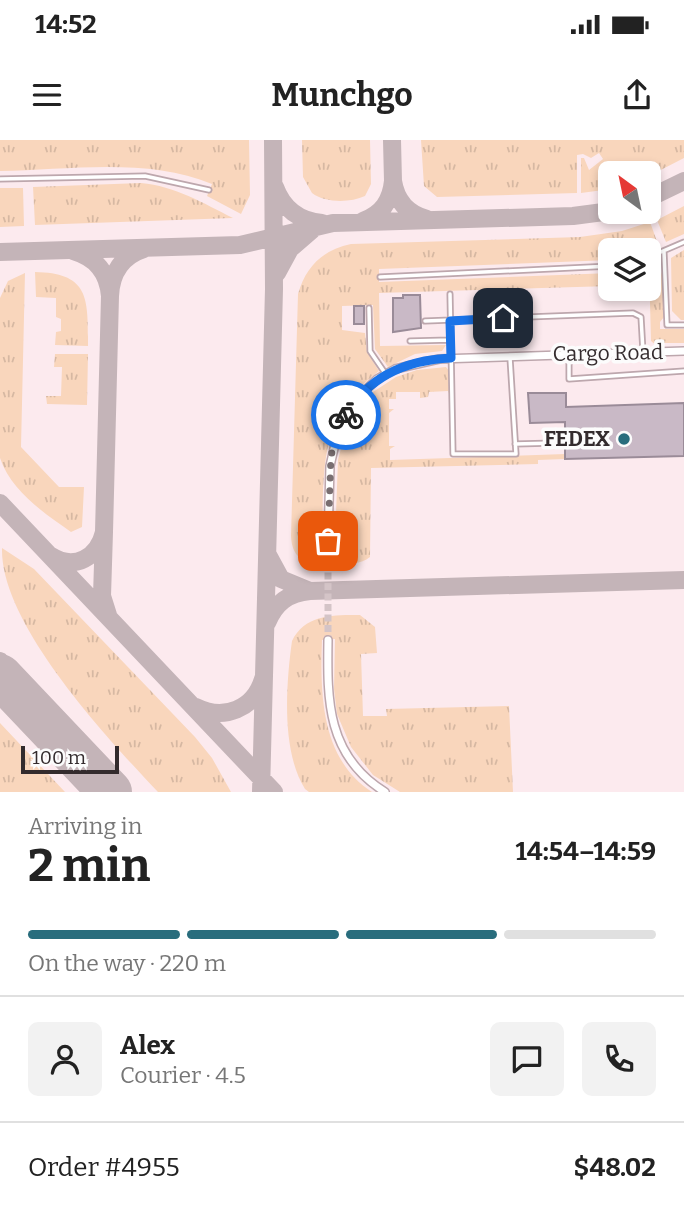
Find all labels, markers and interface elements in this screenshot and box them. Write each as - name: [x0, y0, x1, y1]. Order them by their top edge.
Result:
- text: 14:52: [35, 9, 97, 40]
- icon: menu: [28, 76, 66, 114]
- text: Munchgo: [271, 76, 413, 114]
- icon: share: [618, 76, 656, 114]
- north arrow: [598, 161, 662, 224]
- map controls: [598, 161, 661, 301]
- button: layers: [598, 238, 661, 301]
- pin: [473, 288, 533, 348]
- icon: home: [484, 299, 522, 337]
- street label: Cargo Road: [552, 339, 664, 367]
- courier: [311, 380, 381, 450]
- icon: bike: [327, 396, 365, 434]
- place label: FEDEX: [544, 426, 610, 452]
- marker: FEDEX: [616, 431, 632, 447]
- pin: [298, 511, 358, 571]
- icon: bag: [309, 522, 347, 560]
- scale bar: [21, 743, 119, 775]
- text: 100 m: [32, 746, 86, 769]
- text: Arriving in: [28, 812, 142, 840]
- text: 14:54–14:59: [516, 836, 656, 867]
- text: 2 min: [28, 838, 150, 893]
- text: On the way · 220 m: [28, 949, 226, 977]
- button: person: [28, 1022, 102, 1096]
- button: chat: [490, 1022, 564, 1096]
- button: phone: [582, 1022, 656, 1096]
- text: Alex: [120, 1030, 175, 1061]
- text: Courier · 4.5: [120, 1061, 246, 1089]
- text: Order #4955: [28, 1152, 180, 1183]
- text: $48.02: [574, 1152, 656, 1183]

